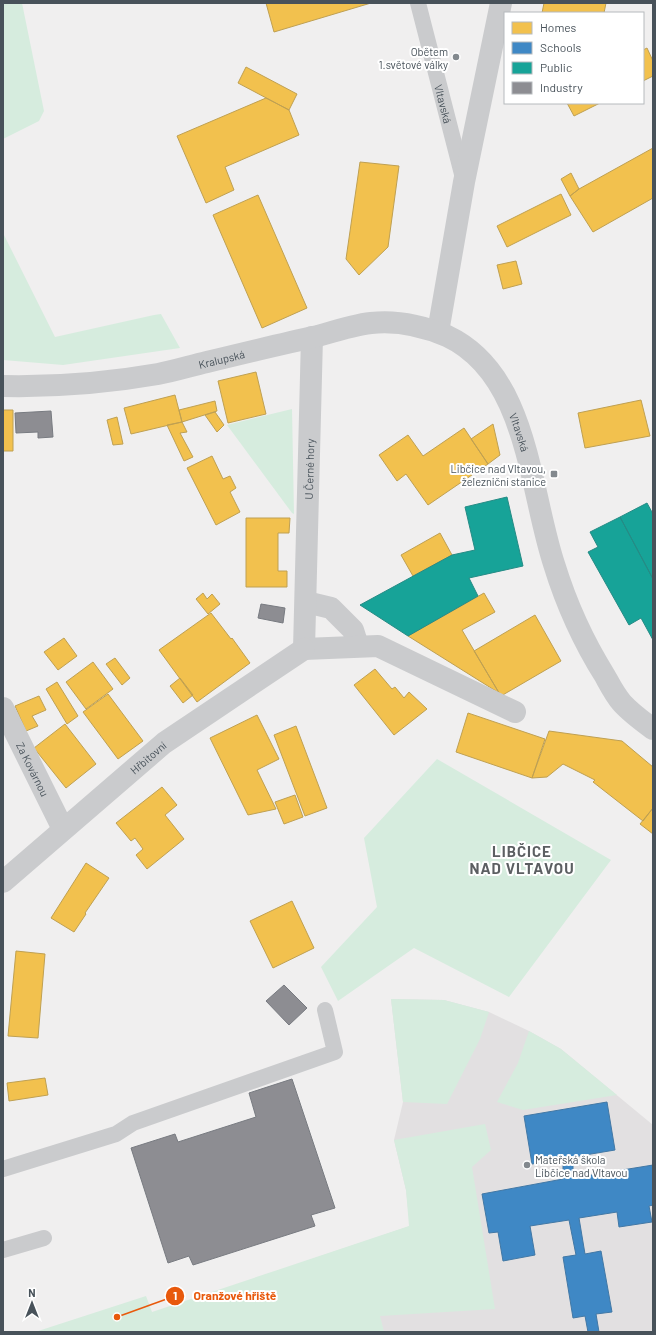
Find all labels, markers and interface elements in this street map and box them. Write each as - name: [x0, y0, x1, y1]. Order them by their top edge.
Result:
- legend: [504, 12, 644, 104]
- text: Homes: [540, 20, 577, 34]
- text: Schools: [540, 40, 581, 54]
- place label: Obětem 1.světové války: [379, 45, 448, 71]
- marker: Obětem 1.světové války: [451, 52, 461, 62]
- text: Public: [540, 60, 572, 74]
- text: Industry: [540, 80, 583, 94]
- street label: Vltavská: [433, 83, 455, 125]
- street label: Kralupská: [197, 347, 246, 370]
- street label: Vltavská: [507, 411, 532, 453]
- street label: U Černé hory: [301, 438, 316, 500]
- place label: Libčice nad Vltavou, železniční stanice: [451, 462, 546, 488]
- marker: Libčice nad Vltavou, železniční stanice: [549, 469, 559, 479]
- street label: Hřbitovní: [127, 738, 169, 776]
- street label: Za Kovárnou: [14, 740, 52, 798]
- district label: LIBČICE NAD VLTAVOU: [469, 842, 575, 877]
- place label: Mateřská škola Libčice nad Vltavou: [535, 1153, 628, 1179]
- marker: Mateřská škola Libčice nad Vltavou: [522, 1160, 532, 1170]
- north arrow: [12, 1283, 52, 1323]
- callout: Oranžové hřiště: [165, 1284, 284, 1308]
- text: N: [28, 1286, 36, 1299]
- text: 1: [173, 1288, 177, 1302]
- text: Oranžové hřiště: [194, 1288, 277, 1302]

